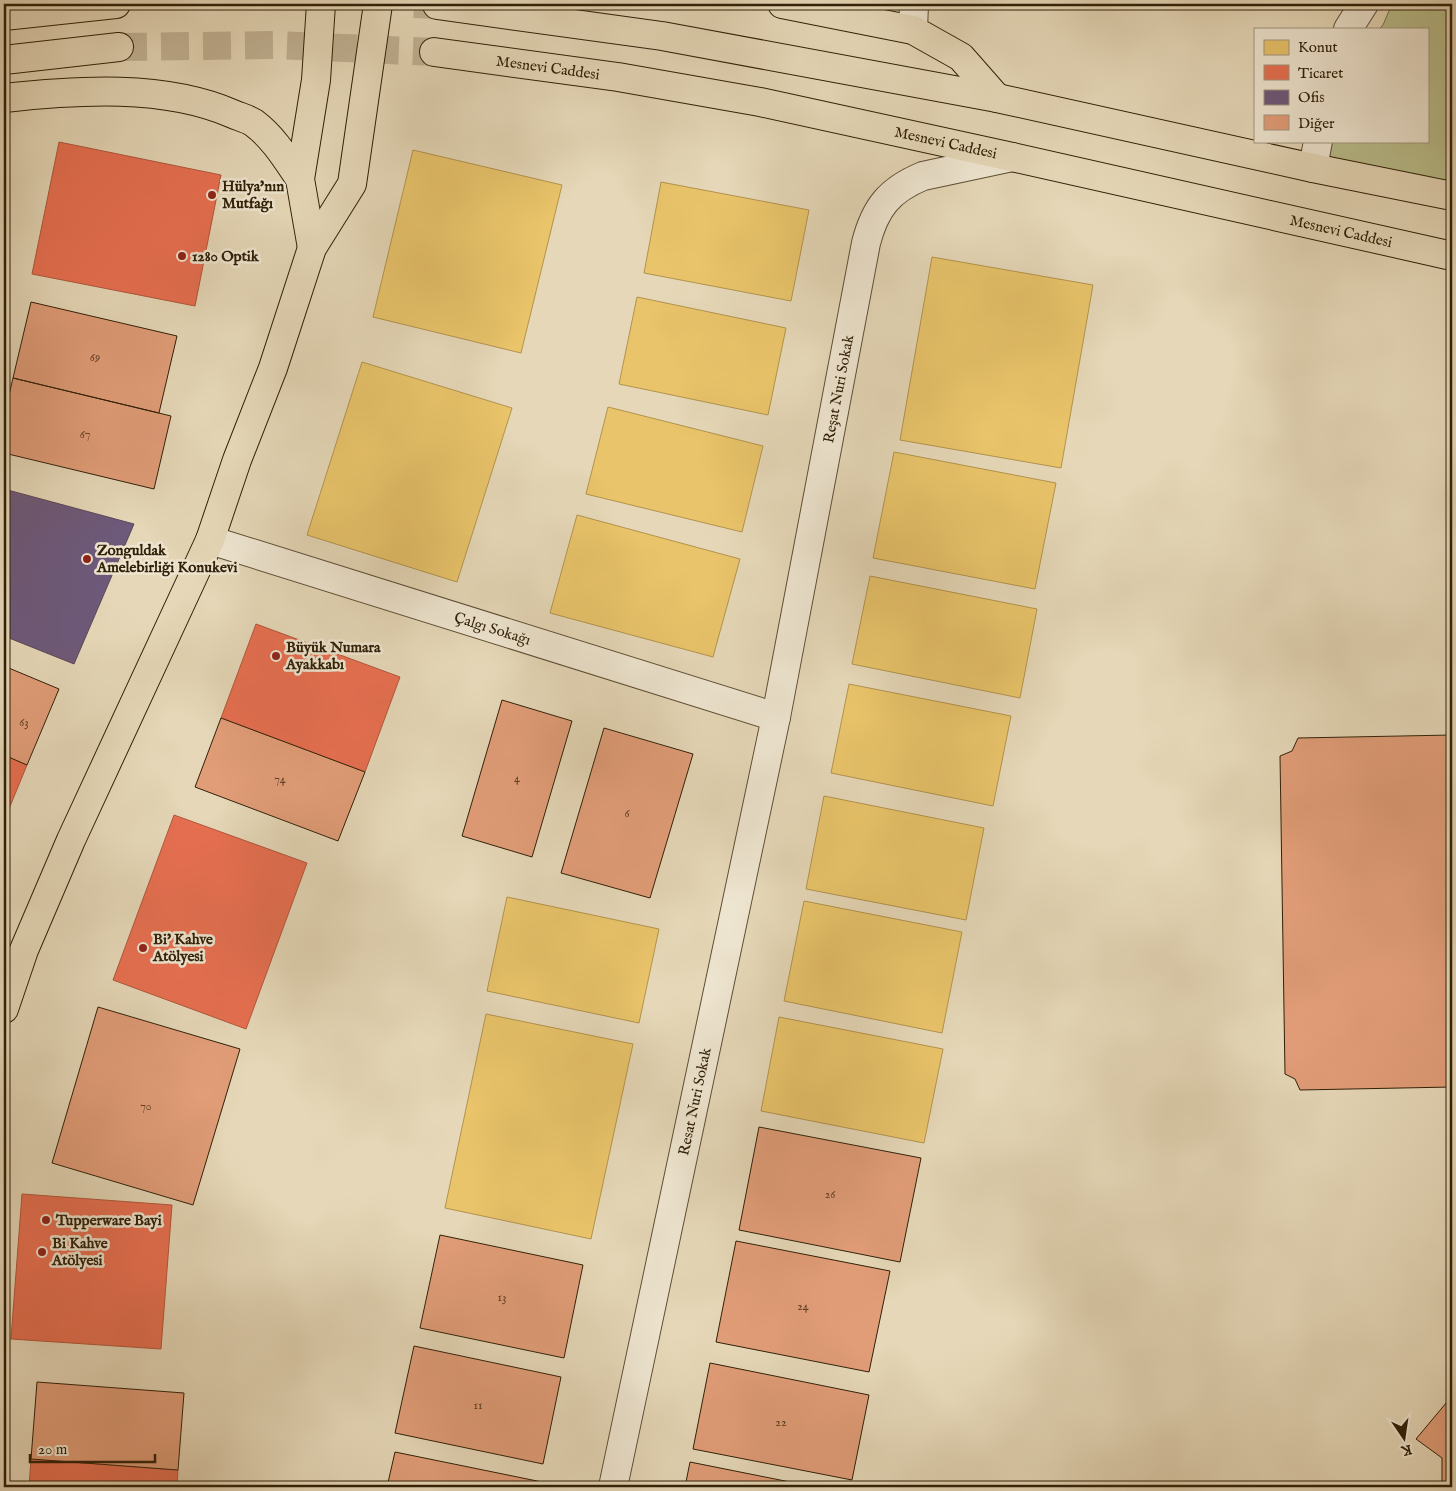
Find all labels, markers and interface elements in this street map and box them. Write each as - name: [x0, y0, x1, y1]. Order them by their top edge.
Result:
- legend: [1254, 28, 1428, 142]
- text: Konut: [1298, 38, 1338, 57]
- street label: Mesnevi Caddesi: [495, 52, 601, 84]
- text: Ticaret: [1298, 64, 1343, 83]
- text: Ofis: [1298, 88, 1324, 107]
- text: Diğer: [1298, 114, 1335, 133]
- street label: Mesnevi Caddesi: [893, 123, 999, 163]
- place label: Hülya'nın Mutfağı: [222, 177, 284, 213]
- marker: Hülya'nın Mutfağı: [206, 189, 218, 201]
- street label: Mesnevi Caddesi: [1288, 211, 1394, 252]
- place label: 1280 Optik: [192, 247, 260, 266]
- marker: 1280 Optik: [176, 250, 188, 262]
- street label: Reşat Nuri Sokak: [819, 332, 859, 445]
- house number: 69: [90, 350, 100, 365]
- house number: 67: [80, 427, 90, 442]
- place label: Zonguldak Amelebirliği Konukevi: [96, 541, 237, 577]
- marker: Zonguldak Amelebirliği Konukevi: [81, 553, 93, 565]
- street label: Çalgı Sokağı: [452, 608, 533, 650]
- place label: Büyük Numara Ayakkabı: [285, 638, 381, 674]
- marker: Büyük Numara Ayakkabı: [270, 650, 282, 662]
- house number: 63: [19, 715, 29, 730]
- house number: 4: [514, 771, 520, 786]
- house number: 74: [274, 772, 286, 787]
- house number: 6: [624, 806, 630, 821]
- place label: Bi' Kahve Atölyesi: [152, 930, 213, 966]
- marker: Bi' Kahve Atölyesi: [137, 942, 149, 954]
- street label: Resat Nuri Sokak: [674, 1045, 716, 1157]
- house number: 70: [140, 1099, 152, 1114]
- house number: 26: [825, 1187, 836, 1202]
- place label: Tupperware Bayi: [55, 1211, 162, 1230]
- marker: Tupperware Bayi: [40, 1214, 52, 1226]
- place label: Bi Kahve Atölyesi: [51, 1234, 108, 1270]
- marker: Bi Kahve Atölyesi: [36, 1246, 48, 1258]
- house number: 13: [498, 1290, 506, 1305]
- house number: 24: [797, 1299, 809, 1314]
- house number: 11: [474, 1398, 482, 1413]
- north arrow: [1378, 1414, 1428, 1464]
- house number: 22: [775, 1415, 787, 1430]
- scale bar: [30, 1431, 155, 1463]
- text: 20 m: [38, 1440, 68, 1459]
- text: K: [1399, 1440, 1414, 1460]

